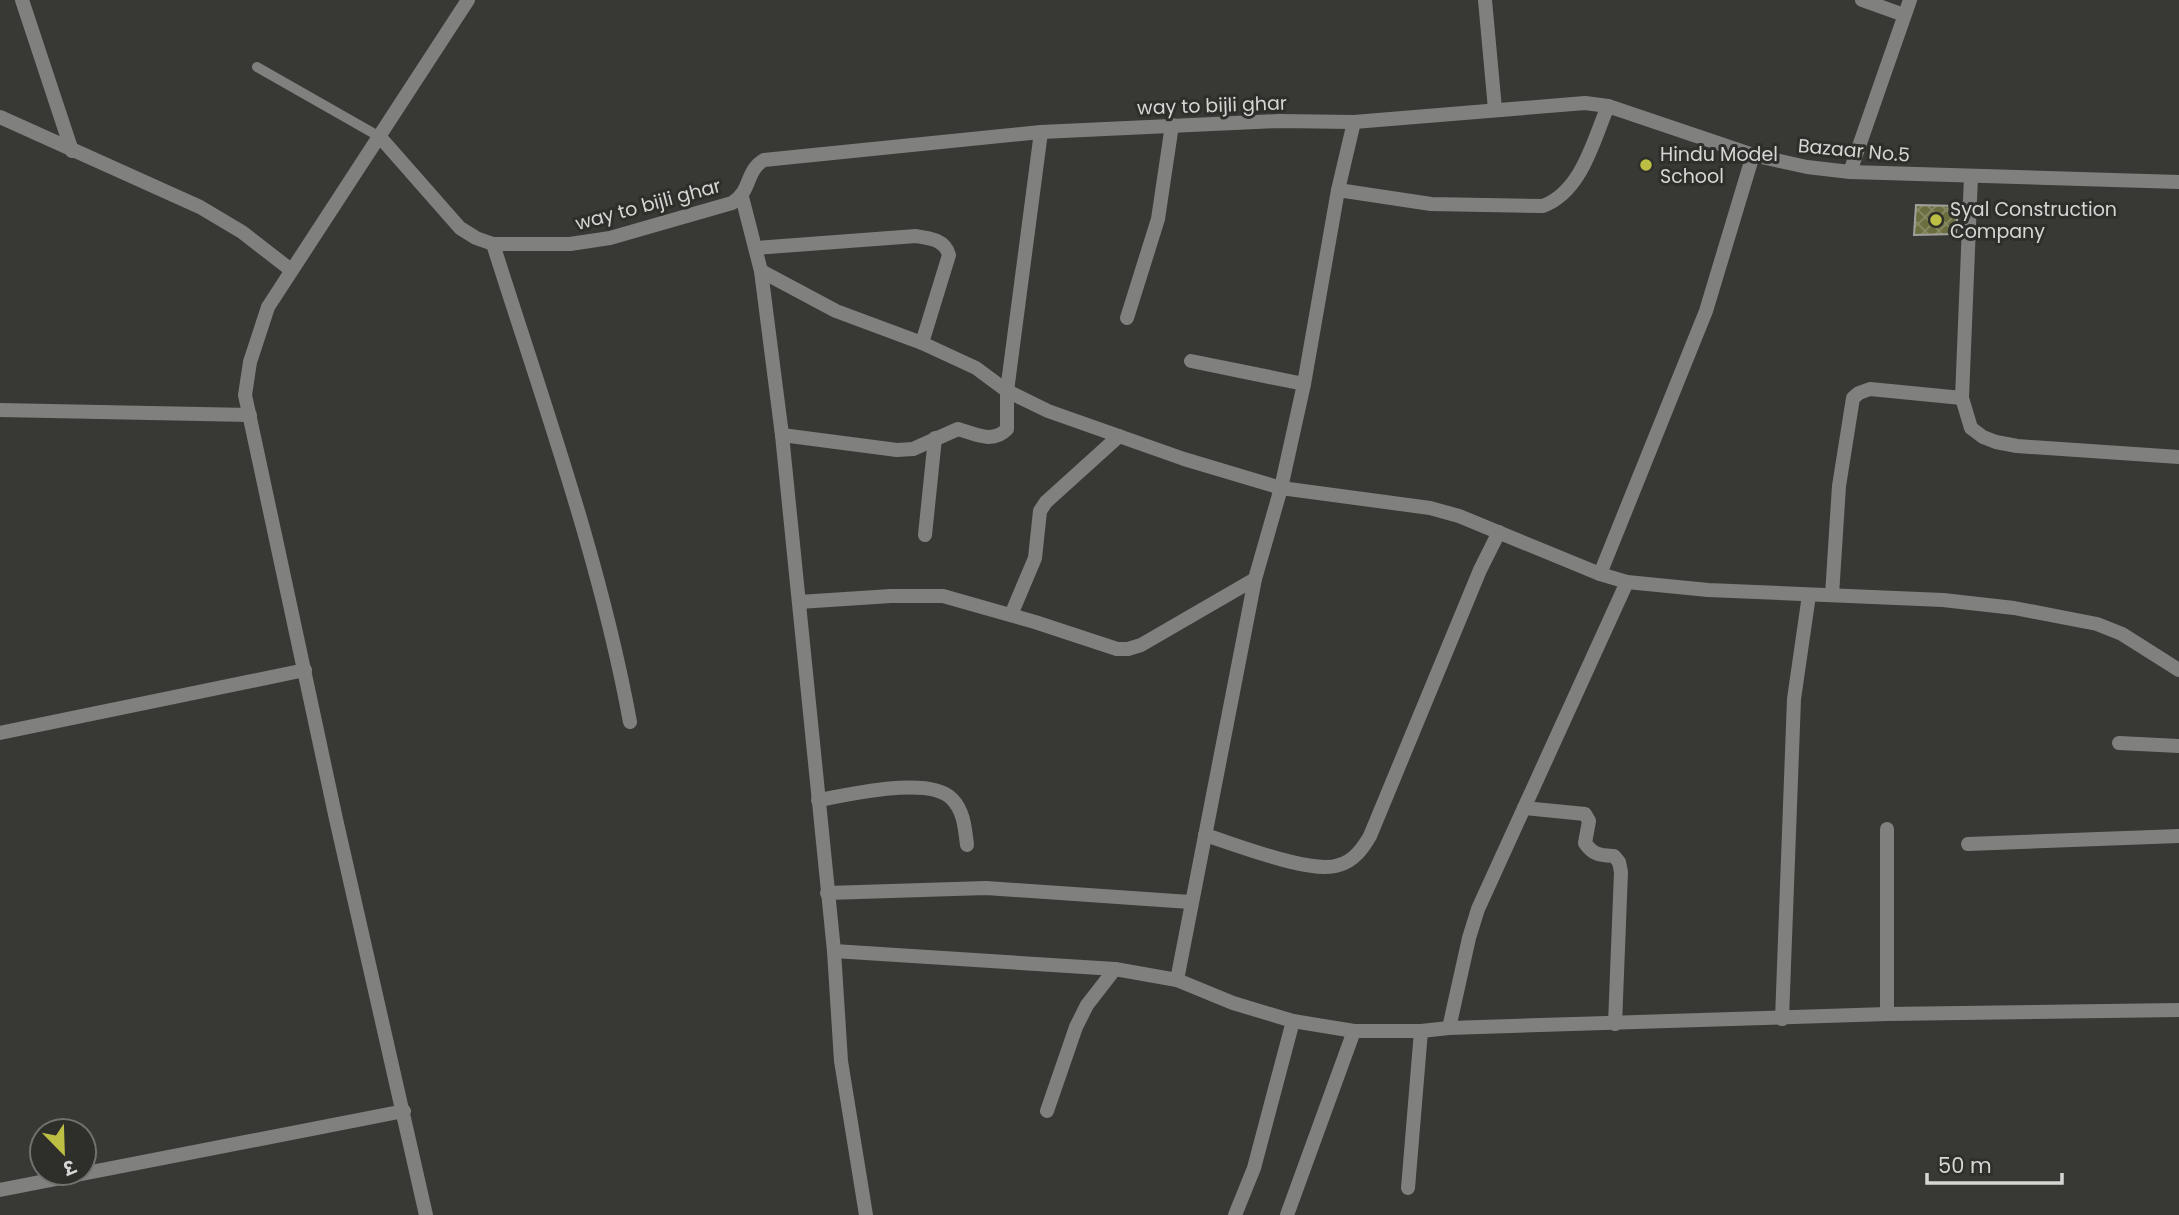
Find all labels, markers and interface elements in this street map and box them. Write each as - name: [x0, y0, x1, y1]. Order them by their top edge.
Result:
- street label: way to bijli ghar: [1137, 89, 1287, 122]
- street label: Bazaar No.5: [1797, 132, 1911, 169]
- place label: Hindu Model School: [1660, 141, 1778, 190]
- marker: Hindu Model School: [1638, 157, 1654, 173]
- street label: way to bijli ghar: [572, 172, 724, 237]
- place label: Syal Construction Company: [1950, 196, 2117, 245]
- marker: Syal Construction Company: [1928, 212, 1944, 228]
- north arrow: [28, 1117, 98, 1187]
- scale bar: [1927, 1142, 2062, 1186]
- text: 50 m: [1938, 1151, 1992, 1180]
- text: उ: [58, 1152, 81, 1182]

